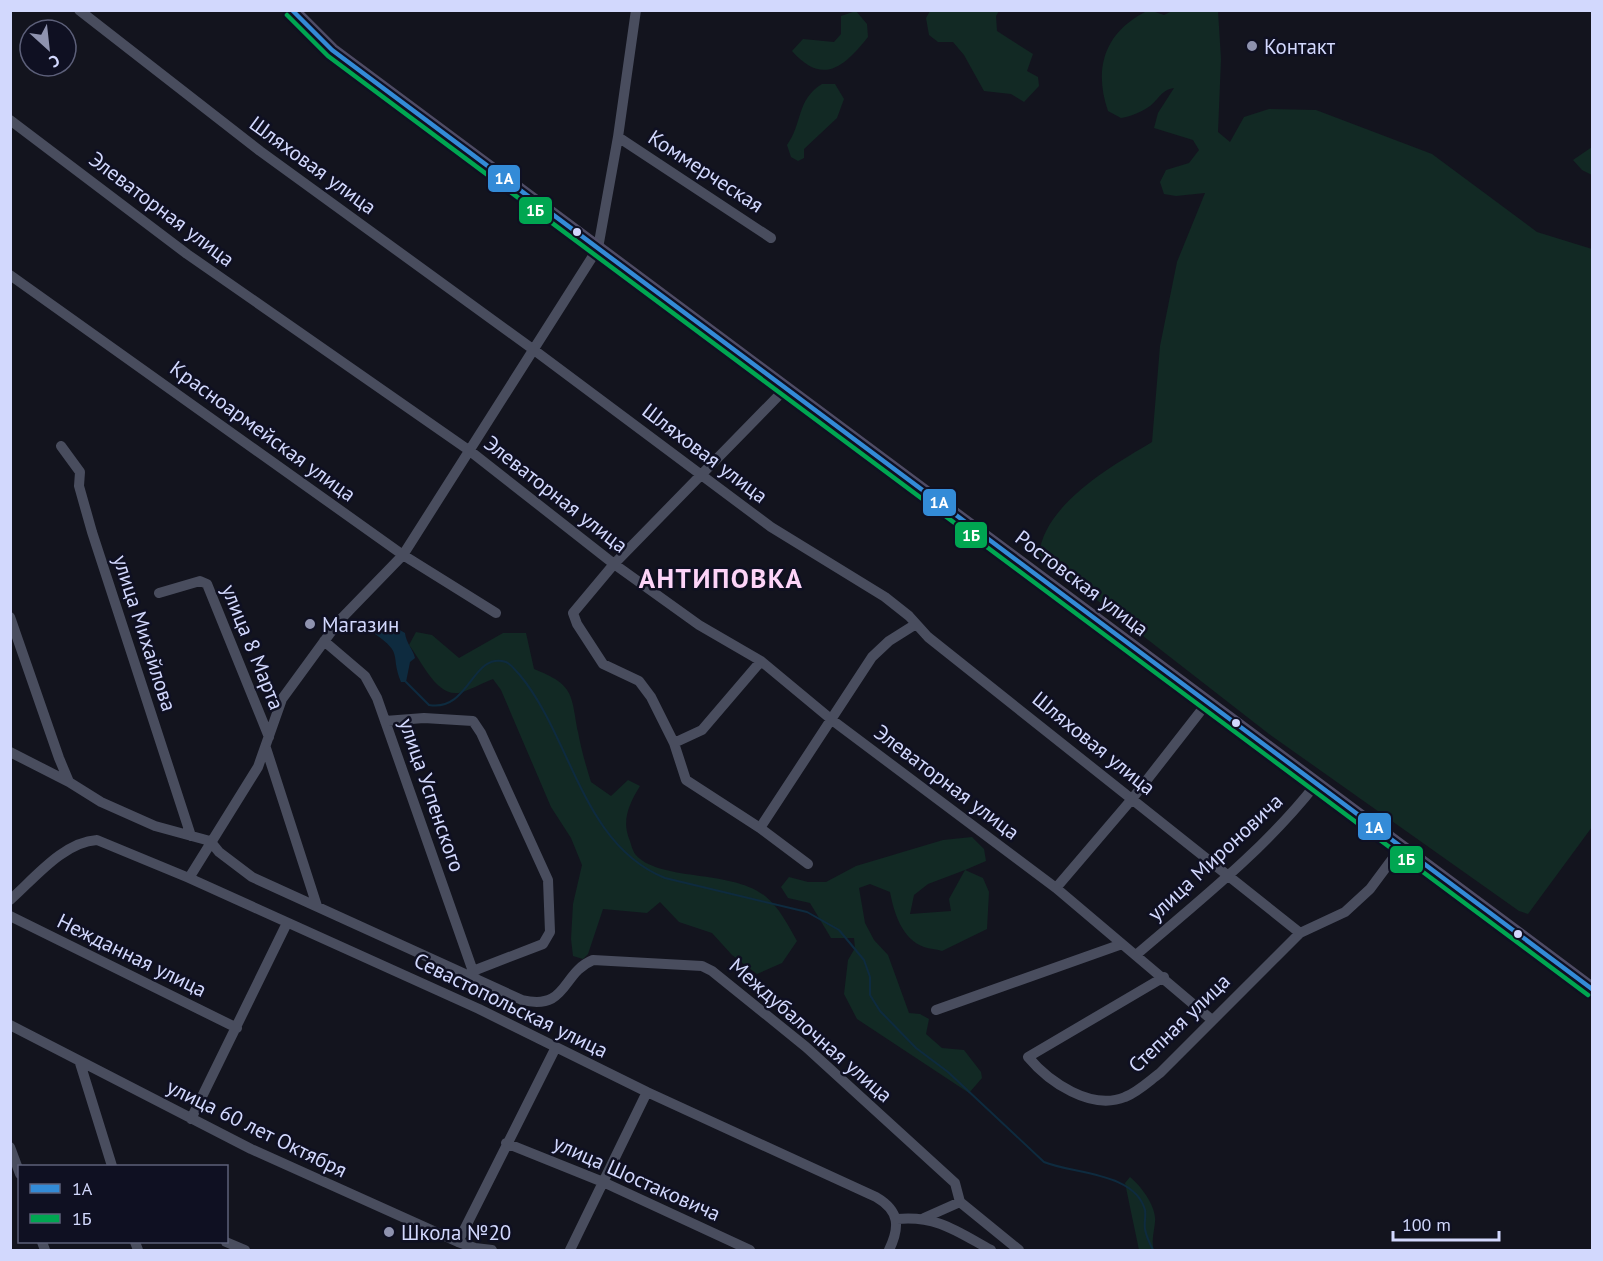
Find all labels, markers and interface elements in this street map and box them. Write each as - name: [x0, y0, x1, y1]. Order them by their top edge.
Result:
- north arrow: [18, 18, 78, 78]
- place label: Контакт: [1264, 33, 1336, 60]
- marker: Контакт: [1245, 39, 1259, 53]
- text: С: [46, 50, 63, 72]
- street label: Шляховая улица: [244, 110, 382, 220]
- street label: Коммерческая: [643, 124, 769, 218]
- street label: Элеваторная улица: [84, 146, 240, 272]
- line badge: 1А: [487, 164, 521, 193]
- text: 1А: [495, 168, 514, 188]
- line badge: 1Б: [518, 196, 553, 225]
- text: 1Б: [526, 200, 544, 220]
- unlabelled marker: [571, 226, 583, 238]
- street label: Красноармейская улица: [165, 355, 361, 507]
- street label: Шляховая улица: [637, 397, 773, 509]
- street label: Элеваторная улица: [479, 429, 633, 559]
- line badge: 1А: [922, 488, 957, 517]
- text: 1А: [930, 492, 949, 512]
- line badge: 1Б: [954, 521, 988, 549]
- street label: Ростовская улица: [1010, 524, 1154, 642]
- text: 1Б: [962, 525, 980, 545]
- street label: улица Михайлова: [107, 552, 183, 714]
- district label: АНТИПОВКА: [639, 561, 803, 595]
- street label: улица 8 Марта: [216, 580, 290, 714]
- place label: Магазин: [322, 611, 399, 638]
- marker: Магазин: [303, 617, 317, 631]
- street label: Шляховая улица: [1027, 685, 1161, 801]
- street label: улица Успенского: [393, 715, 471, 875]
- unlabelled marker: [1230, 717, 1242, 729]
- street label: Элеваторная улица: [869, 719, 1025, 845]
- street label: улица Мироновича: [1142, 787, 1288, 927]
- line badge: 1А: [1357, 812, 1392, 841]
- text: 1А: [1365, 817, 1384, 837]
- line badge: 1Б: [1389, 845, 1424, 874]
- text: 1Б: [1397, 849, 1415, 869]
- street label: Нежданная улица: [53, 907, 211, 1003]
- unlabelled marker: [1512, 928, 1524, 940]
- street label: Севастопольская улица: [410, 946, 612, 1064]
- street label: Междубалочная улица: [724, 952, 898, 1108]
- street label: Степная улица: [1122, 968, 1236, 1078]
- street label: улица 60 лет Октября: [162, 1073, 352, 1183]
- street label: улица Шостаковича: [549, 1129, 725, 1227]
- legend: [18, 1165, 228, 1243]
- text: 1А: [72, 1177, 93, 1200]
- scale bar: [1393, 1204, 1500, 1242]
- text: 1Б: [72, 1207, 92, 1230]
- text: 100 m: [1402, 1213, 1451, 1236]
- place label: Школа №20: [401, 1219, 511, 1246]
- marker: Школа №20: [382, 1225, 396, 1239]

